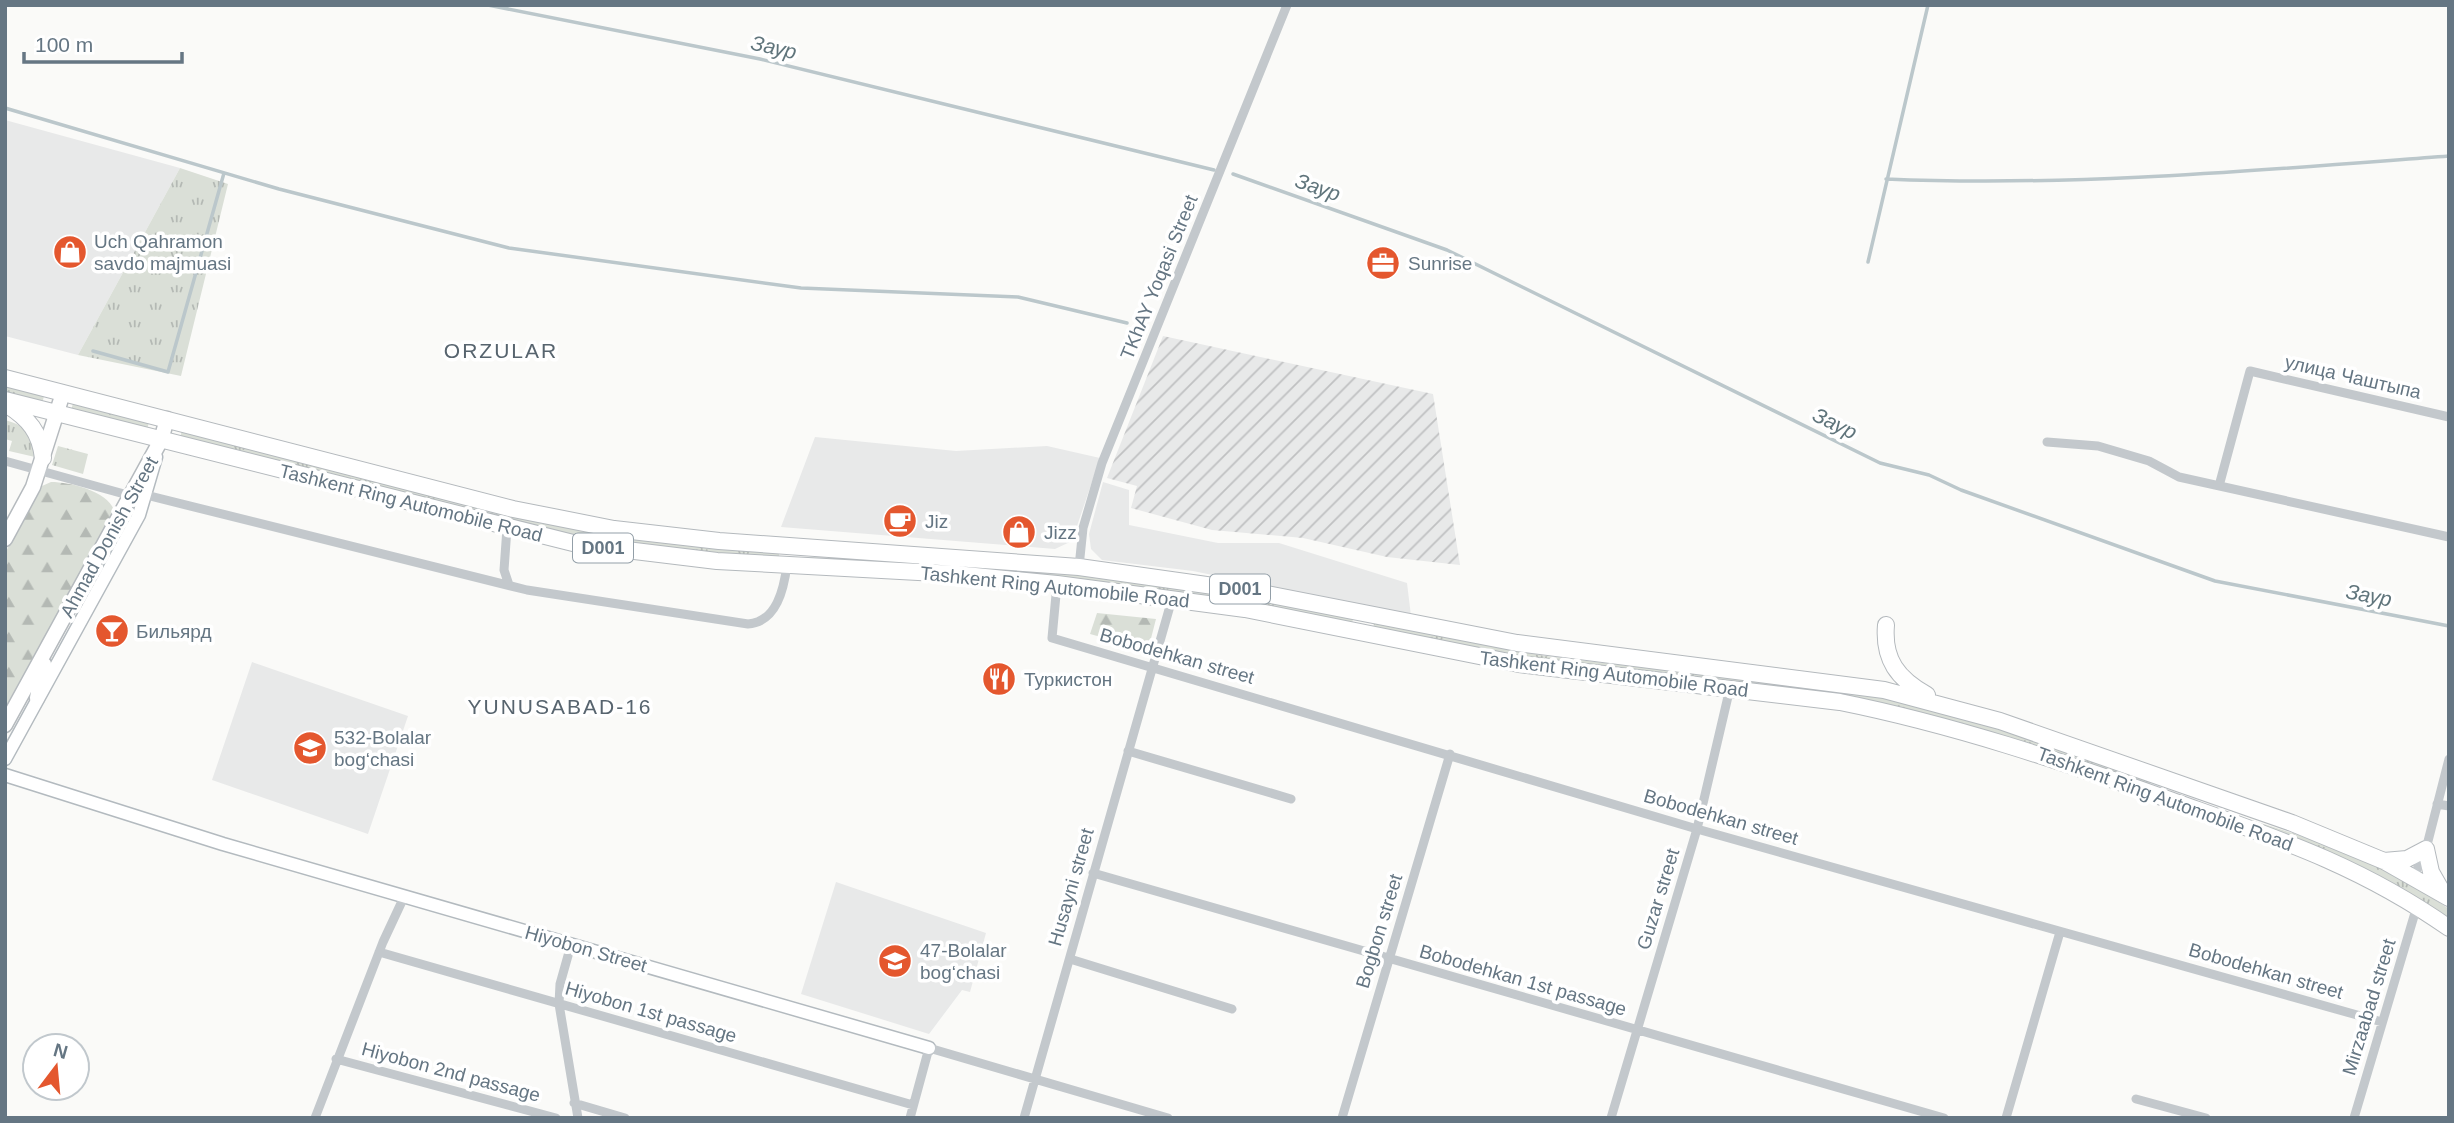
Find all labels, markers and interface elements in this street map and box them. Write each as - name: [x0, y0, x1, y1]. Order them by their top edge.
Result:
- scale bar: [24, 21, 182, 65]
- water label: Заур: [749, 31, 799, 63]
- text: 100 m: [35, 33, 93, 56]
- water label: Заур: [1292, 169, 1344, 205]
- street label: TKhAY Yoqasi Street: [1116, 191, 1202, 362]
- place label: Uch Qahramon savdo majmuasi: [94, 231, 231, 274]
- shop icon: Uch Qahramon savdo majmuasi: [51, 233, 89, 271]
- office icon: Sunrise: [1364, 244, 1402, 282]
- place label: Sunrise: [1408, 253, 1472, 274]
- district label: ORZULAR: [444, 339, 558, 362]
- street label: улица Чаштыпа: [2283, 351, 2424, 403]
- water label: Заур: [1809, 403, 1861, 443]
- street label: Ahmad Donish Street: [56, 452, 162, 621]
- street label: Tashkent Ring Automobile Road: [277, 460, 545, 546]
- cafe icon: Jiz: [881, 502, 919, 540]
- place label: Jiz: [925, 511, 948, 532]
- shop icon: Jizz: [1000, 513, 1038, 551]
- place label: Jizz: [1044, 522, 1077, 543]
- road number: D001: [573, 534, 633, 562]
- street label: Tashkent Ring Automobile Road: [919, 562, 1191, 612]
- road number: D001: [1210, 574, 1270, 604]
- water label: Заур: [2344, 579, 2394, 611]
- bar icon: Бильярд: [93, 612, 131, 650]
- place label: Бильярд: [136, 621, 212, 642]
- street label: Bobodehkan street: [1097, 624, 1257, 688]
- street label: Tashkent Ring Automobile Road: [1479, 647, 1749, 701]
- restaurant icon: Туркистон: [980, 660, 1018, 698]
- place label: Туркистон: [1024, 669, 1112, 690]
- district label: YUNUSABAD-16: [467, 695, 653, 718]
- place label: 532-Bolalar bogʻchasi: [334, 727, 432, 770]
- school or university icon: 532-Bolalar bogʻchasi: [291, 729, 329, 767]
- street label: Tashkent Ring Automobile Road: [2034, 743, 2296, 855]
- street label: Bobodehkan street: [1641, 785, 1801, 849]
- street label: Husayni street: [1044, 825, 1098, 948]
- street label: Guzar street: [1633, 845, 1684, 952]
- street label: Bogbon street: [1352, 871, 1407, 991]
- street label: Hiyobon Street: [523, 922, 650, 977]
- street label: Mirzaabad street: [2338, 936, 2400, 1078]
- street label: Bobodehkan street: [2186, 939, 2346, 1003]
- place label: 47-Bolalar bogʻchasi: [920, 940, 1007, 983]
- street label: Bobodehkan 1st passage: [1417, 940, 1629, 1020]
- school or university icon: 47-Bolalar bogʻchasi: [876, 942, 914, 980]
- street label: Hiyobon 1st passage: [563, 977, 739, 1047]
- north arrow: [21, 1032, 91, 1102]
- street label: Hiyobon 2nd passage: [360, 1038, 542, 1106]
- text: N: [51, 1039, 70, 1063]

